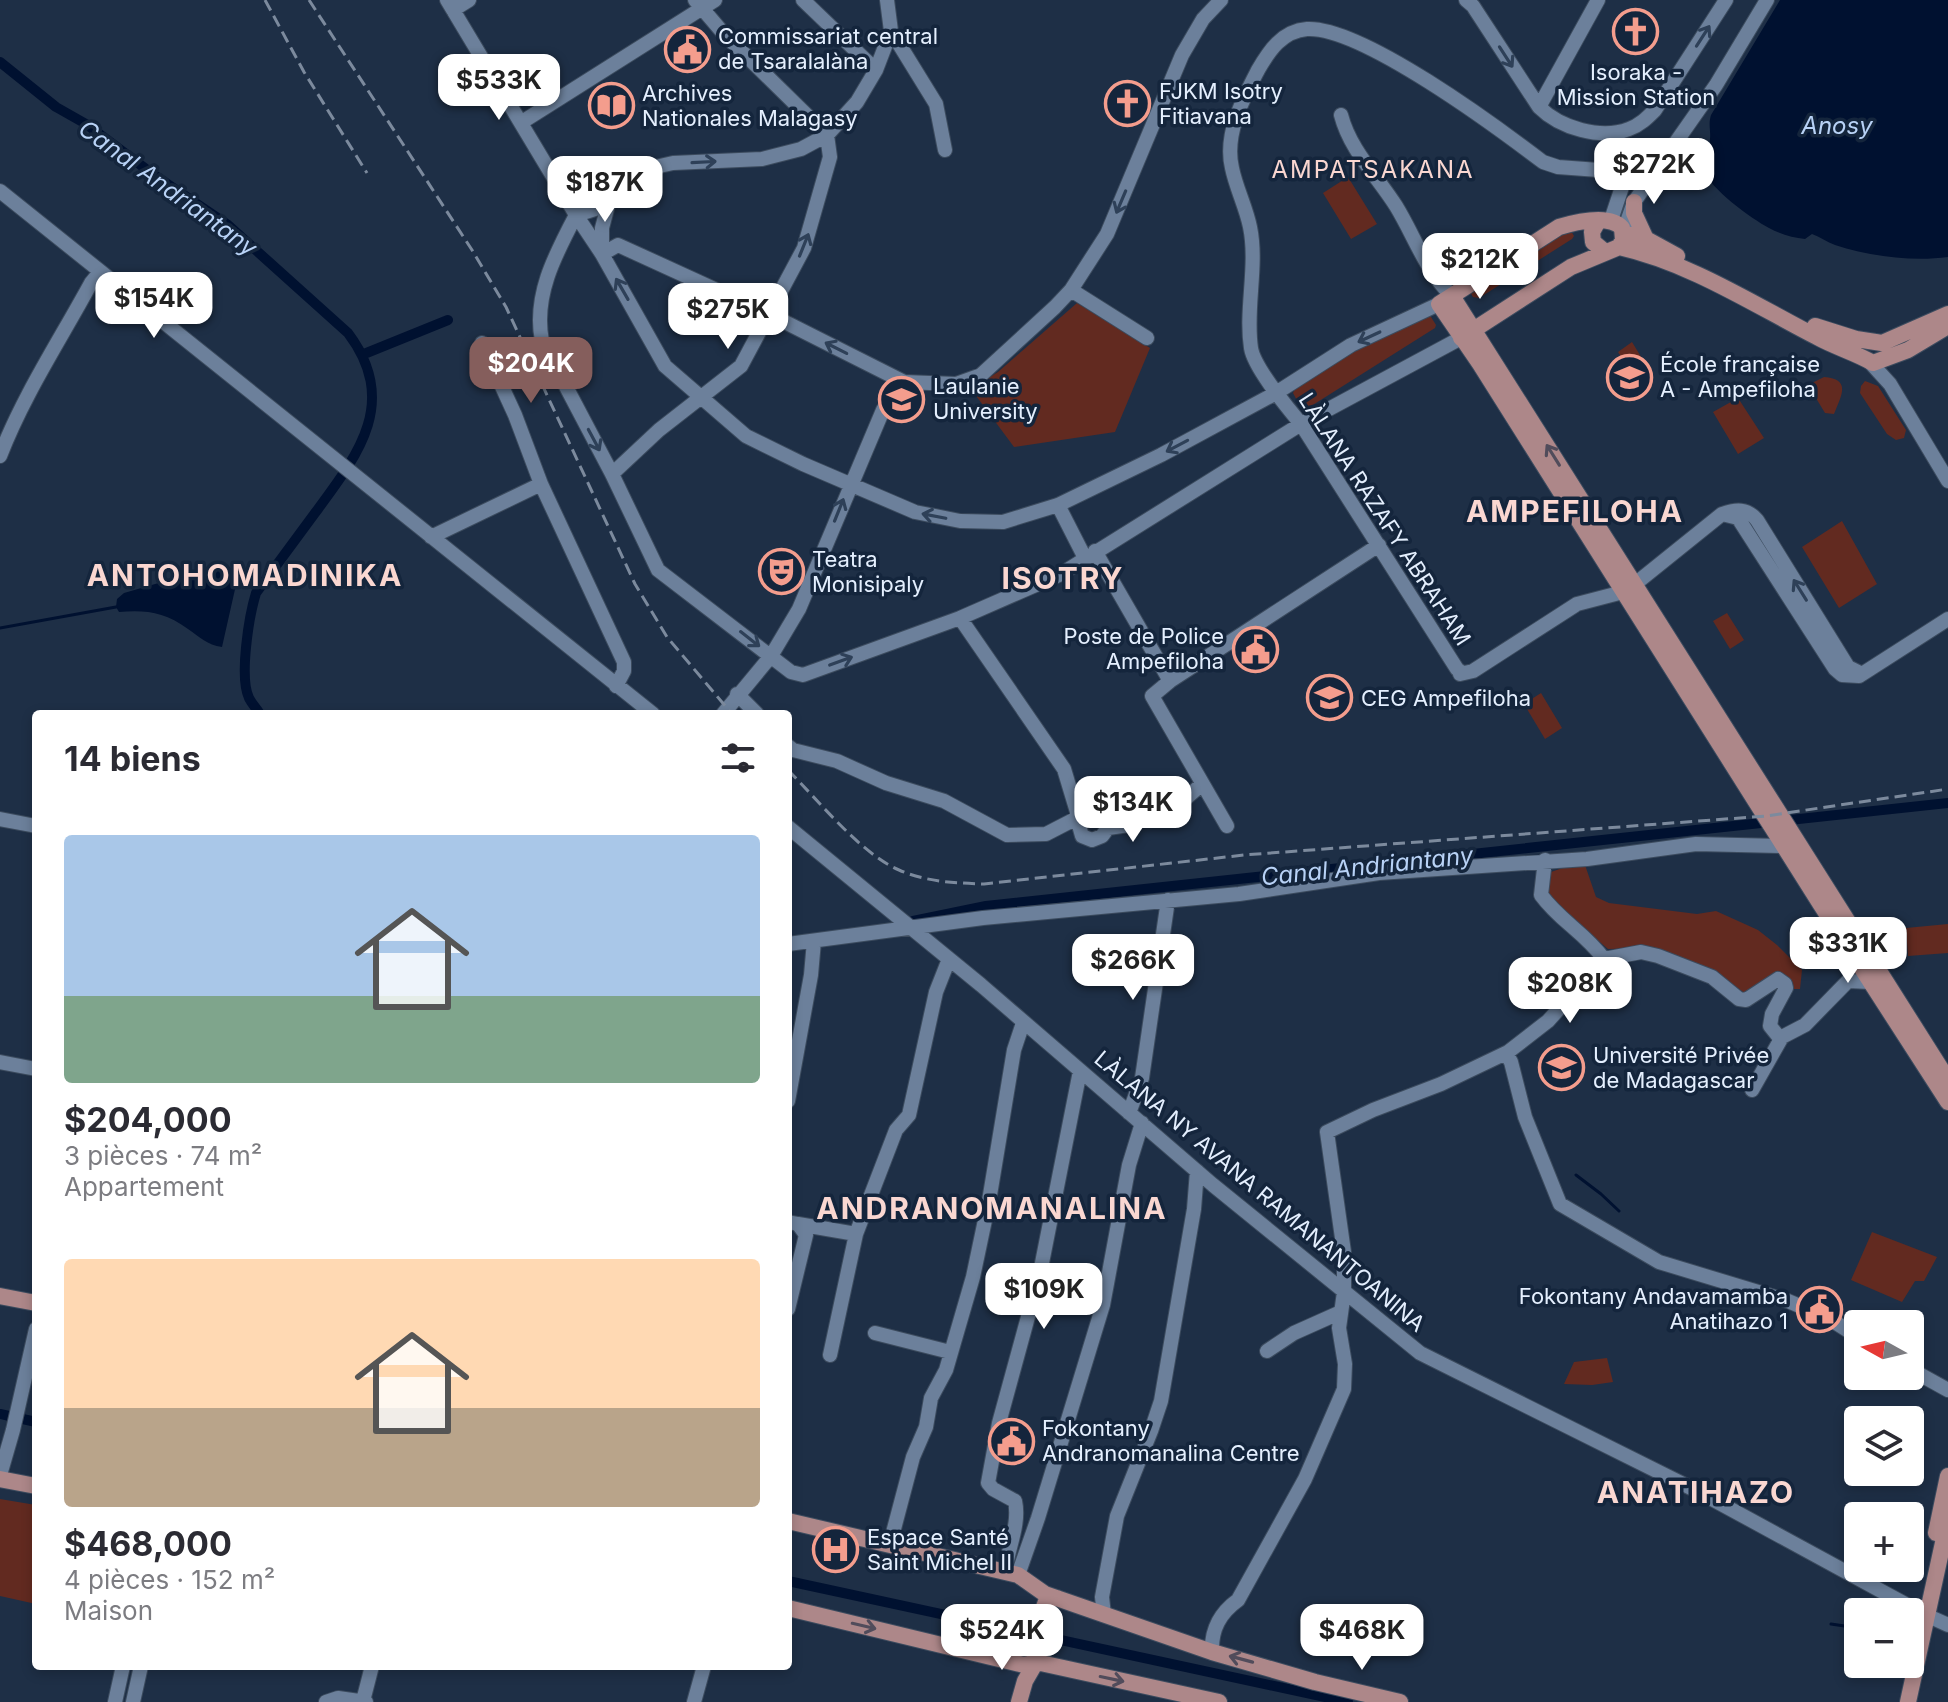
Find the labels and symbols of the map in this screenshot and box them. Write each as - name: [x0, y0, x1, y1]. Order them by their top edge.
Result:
- church icon: Isoraka - Mission Station: [1612, 7, 1660, 55]
- place label: Commissariat central de Tsaralalàna: [718, 23, 938, 74]
- public building icon: Commissariat central de Tsaralalàna: [663, 25, 711, 73]
- one-way arrow: [1695, 25, 1711, 48]
- one-way arrow: [1498, 45, 1515, 67]
- pin: $533K: [443, 54, 555, 122]
- place label: Isoraka - Mission Station: [1557, 59, 1715, 110]
- place label: FJKM Isotry Fitiavana: [1159, 78, 1283, 129]
- place label: Archives Nationales Malagasy: [642, 80, 858, 131]
- church icon: FJKM Isotry Fitiavana: [1104, 80, 1152, 128]
- library icon: Archives Nationales Malagasy: [587, 82, 635, 130]
- water label: Anosy: [1800, 111, 1873, 140]
- water label: Canal Andriantany: [73, 114, 263, 263]
- pin: $272K: [1598, 138, 1710, 206]
- one-way arrow: [690, 154, 717, 169]
- district label: AMPATSAKANA: [1271, 155, 1475, 184]
- pin: $187K: [549, 156, 661, 224]
- one-way arrow: [1112, 189, 1127, 214]
- one-way arrow: [797, 233, 812, 258]
- pin: $212K: [1424, 233, 1536, 301]
- pin: $154K: [98, 272, 210, 340]
- one-way arrow: [614, 277, 629, 301]
- pin: $275K: [672, 283, 784, 351]
- one-way arrow: [1357, 330, 1381, 345]
- pin: $204K: [475, 337, 587, 405]
- one-way arrow: [825, 340, 849, 356]
- place label: École française A - Ampefiloha: [1660, 351, 1820, 402]
- school or university icon: École française A - Ampefiloha: [1605, 353, 1653, 401]
- place label: Laulanie University: [933, 373, 1038, 424]
- school or university icon: Laulanie University: [878, 375, 926, 423]
- street label: LÀLANA RAZAFY ABRAHAM: [1294, 388, 1476, 650]
- one-way arrow: [587, 428, 603, 451]
- one-way arrow: [1165, 439, 1189, 454]
- one-way arrow: [1545, 444, 1562, 466]
- district label: AMPEFILOHA: [1466, 493, 1684, 529]
- one-way arrow: [833, 498, 848, 523]
- one-way arrow: [921, 507, 947, 522]
- place label: Teatra Monisipaly: [812, 546, 924, 597]
- theatre icon: Teatra Monisipaly: [757, 548, 805, 596]
- district label: ANTOHOMADINIKA: [87, 557, 403, 593]
- district label: ISOTRY: [1001, 560, 1125, 596]
- one-way arrow: [1792, 579, 1808, 602]
- place label: Poste de Police Ampefiloha: [1064, 623, 1224, 674]
- public building icon: Poste de Police Ampefiloha: [1231, 625, 1279, 673]
- one-way arrow: [739, 631, 760, 648]
- one-way arrow: [828, 653, 853, 668]
- school or university icon: CEG Ampefiloha: [1306, 674, 1354, 722]
- place label: CEG Ampefiloha: [1361, 685, 1531, 711]
- pin: $134K: [1077, 776, 1189, 844]
- water label: Canal Andriantany: [1260, 840, 1475, 892]
- pin: $331K: [1792, 917, 1904, 985]
- pin: $266K: [1077, 934, 1189, 1002]
- pin: $208K: [1514, 957, 1626, 1025]
- place label: Université Privée de Madagascar: [1593, 1042, 1769, 1093]
- school or university icon: Université Privée de Madagascar: [1538, 1044, 1586, 1092]
- street label: LÀLANA NY AVANA RAMANANTOANINA: [1090, 1045, 1430, 1337]
- district label: ANDRANOMANALINA: [816, 1190, 1168, 1226]
- pin: $109K: [988, 1263, 1100, 1331]
- place label: Fokontany Andavamamba Anatihazo 1: [1519, 1283, 1788, 1334]
- public building icon: Fokontany Andavamamba Anatihazo 1: [1795, 1285, 1843, 1333]
- north arrow: [1844, 1310, 1924, 1390]
- place label: Fokontany Andranomanalina Centre: [1042, 1415, 1299, 1466]
- public building icon: Fokontany Andranomanalina Centre: [987, 1417, 1035, 1465]
- district label: ANATIHAZO: [1597, 1474, 1795, 1510]
- place label: Espace Santé Saint Michel II: [867, 1524, 1012, 1575]
- hospital icon: Espace Santé Saint Michel II: [812, 1526, 860, 1574]
- pin: $524K: [946, 1604, 1058, 1672]
- pin: $468K: [1306, 1604, 1418, 1672]
- one-way arrow: [850, 1619, 876, 1634]
- one-way arrow: [1228, 1651, 1254, 1666]
- one-way arrow: [1099, 1672, 1124, 1687]

